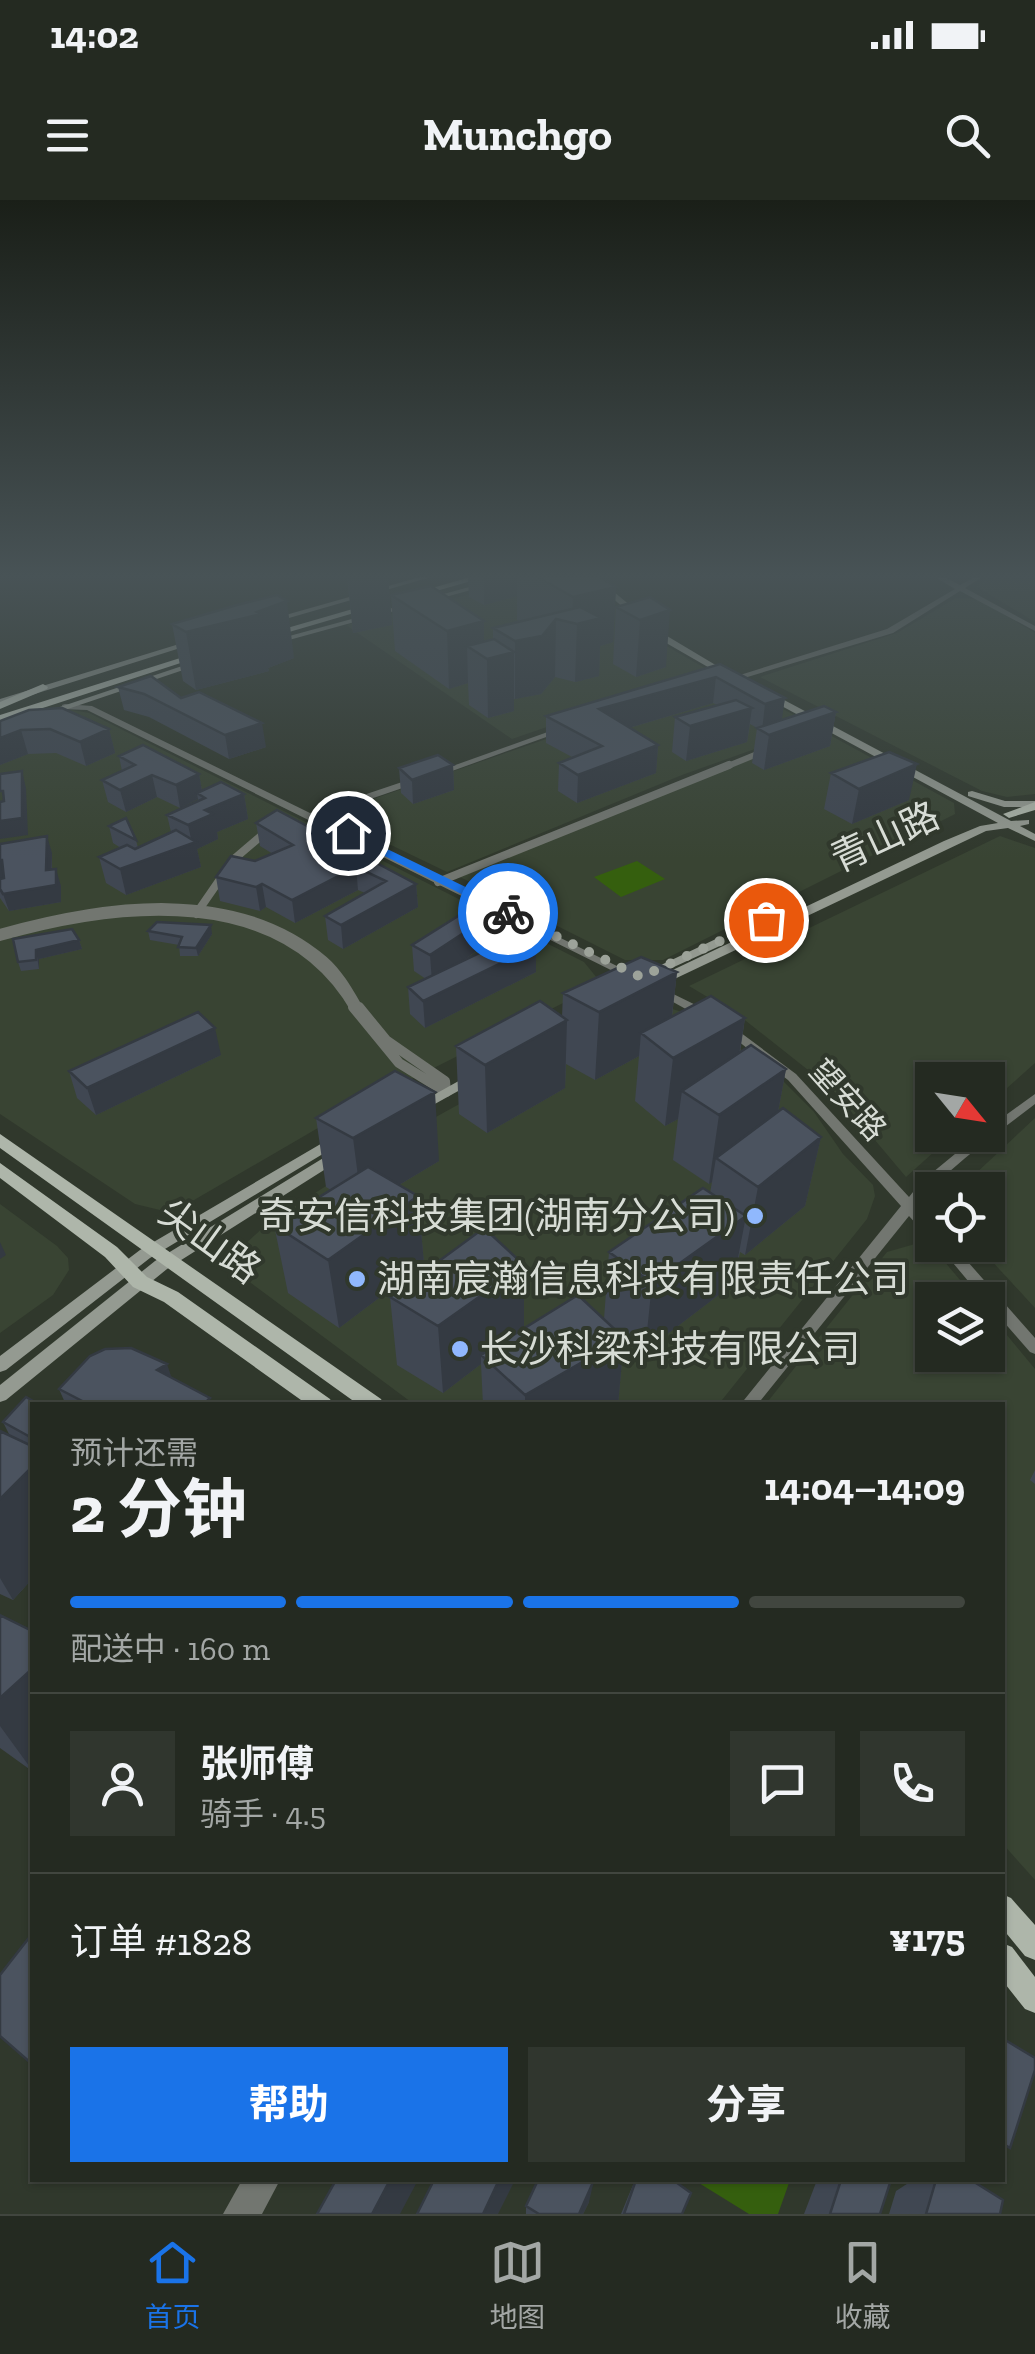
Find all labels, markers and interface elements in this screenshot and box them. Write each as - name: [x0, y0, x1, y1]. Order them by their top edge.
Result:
- text: 14:02: [50, 12, 139, 58]
- icon: menu: [40, 108, 95, 163]
- text: Munchgo: [423, 108, 612, 162]
- icon: search: [940, 108, 995, 163]
- pin: [306, 791, 391, 876]
- street label: 青山路: [824, 792, 946, 882]
- icon: home: [321, 806, 376, 861]
- courier: [458, 863, 558, 963]
- pin: [724, 878, 809, 963]
- icon: bike: [481, 886, 536, 941]
- icon: bag: [739, 893, 794, 948]
- street label: 望安路: [802, 1052, 894, 1148]
- north arrow: [915, 1062, 1005, 1152]
- map controls: [915, 1062, 1005, 1372]
- button: locate: [915, 1172, 1005, 1262]
- street label: 尖山路: [150, 1189, 270, 1293]
- place label: 奇安信科技集团(湖南分公司): [258, 1193, 735, 1239]
- marker: 奇安信科技集团(湖南分公司): [744, 1205, 766, 1227]
- place label: 湖南宸瀚信息科技有限责任公司: [377, 1256, 909, 1302]
- marker: 湖南宸瀚信息科技有限责任公司: [346, 1268, 368, 1290]
- button: layers: [915, 1282, 1005, 1372]
- place label: 长沙科梁科技有限公司: [480, 1326, 860, 1372]
- marker: 长沙科梁科技有限公司: [449, 1338, 471, 1360]
- text: 预计还需: [70, 1434, 198, 1472]
- text: 14:04–14:09: [764, 1464, 965, 1510]
- text: 2 分钟: [70, 1471, 247, 1549]
- text: 配送中 · 160 m: [70, 1630, 270, 1668]
- button: person: [70, 1731, 175, 1836]
- button: chat: [730, 1731, 835, 1836]
- button: phone: [860, 1731, 965, 1836]
- text: 张师傅: [200, 1741, 314, 1787]
- text: 骑手 · 4.5: [200, 1795, 326, 1833]
- text: ¥175: [889, 1915, 965, 1961]
- text: 订单 #1828: [70, 1919, 252, 1965]
- button: 帮助: [70, 2047, 508, 2162]
- button: 分享: [528, 2047, 965, 2162]
- tab: 首页: [144, 2235, 201, 2335]
- tab: 地图: [489, 2235, 546, 2335]
- tab: 收藏: [834, 2235, 891, 2335]

